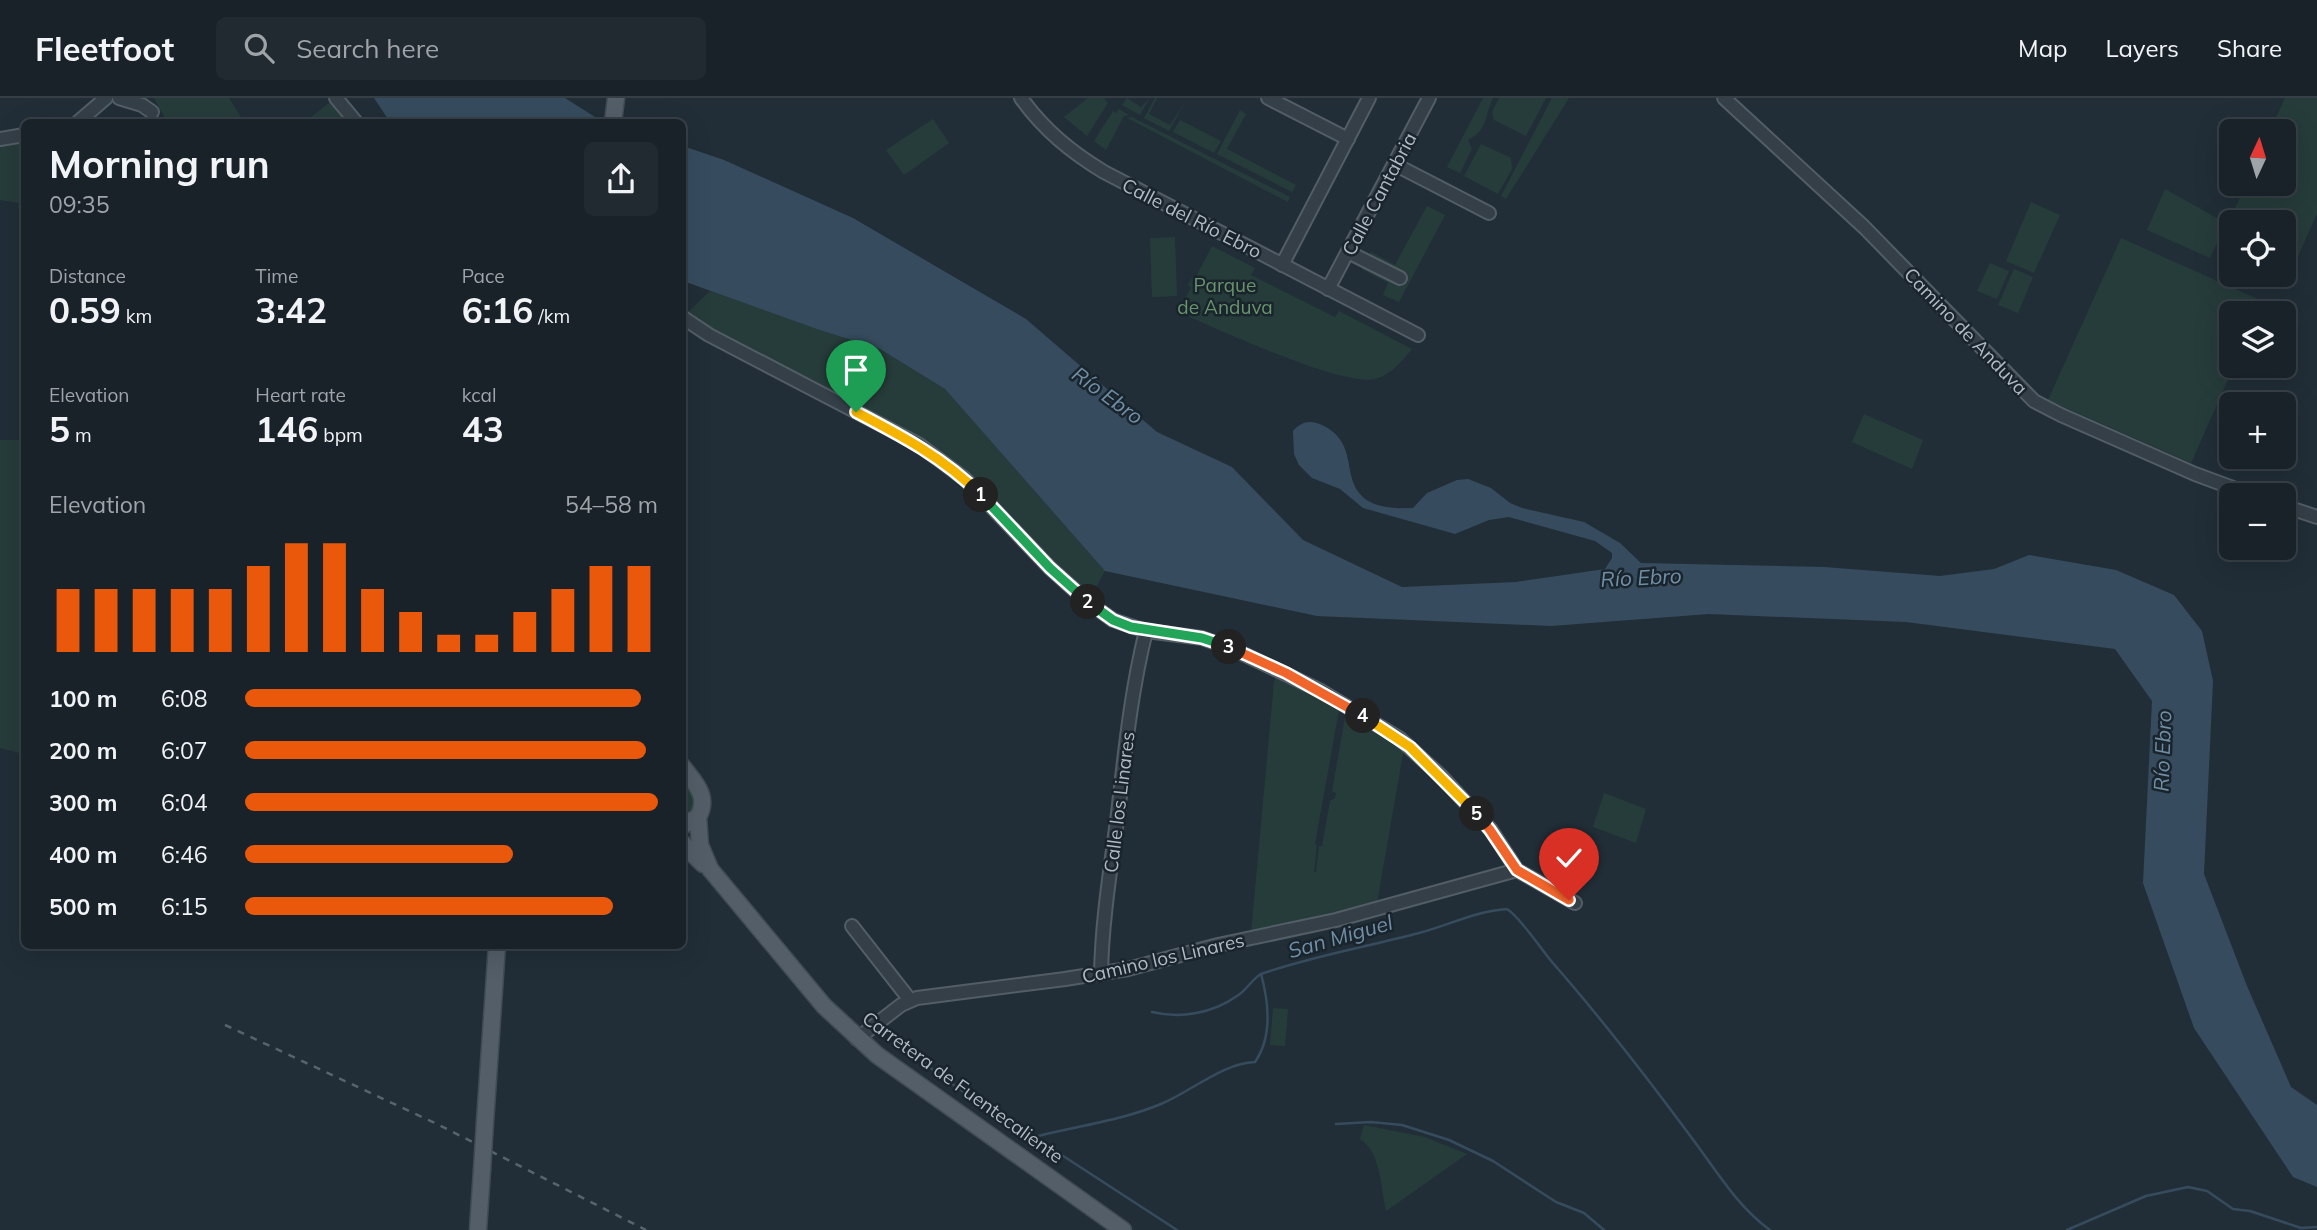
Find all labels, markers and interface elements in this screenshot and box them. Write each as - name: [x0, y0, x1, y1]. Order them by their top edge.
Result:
- search box: [216, 17, 706, 80]
- text: Fleetfoot: [35, 28, 174, 69]
- icon: search: [240, 29, 278, 67]
- text: Search here: [296, 32, 439, 65]
- text: Map: [2018, 33, 2067, 63]
- text: Layers: [2105, 33, 2179, 63]
- text: Share: [2217, 33, 2282, 63]
- north arrow: [2219, 119, 2296, 196]
- map controls: [2219, 119, 2296, 560]
- street label: Calle Cantabria: [1336, 128, 1422, 260]
- text: Morning run: [49, 140, 270, 188]
- button: share: [584, 142, 658, 216]
- street label: Calle del Río Ebro: [1118, 173, 1266, 263]
- text: 09:35: [49, 190, 109, 219]
- button: locate: [2219, 210, 2296, 287]
- street label: Camino de Anduva: [1899, 262, 2033, 400]
- text: Distance: [49, 264, 126, 288]
- text: Time: [255, 264, 298, 288]
- text: Pace: [462, 264, 505, 288]
- park label: Parque de Anduva: [1177, 273, 1273, 319]
- text: 0.59: [49, 288, 121, 332]
- text: 3:42: [255, 288, 327, 332]
- text: 6:16: [462, 288, 533, 332]
- button: layers: [2219, 301, 2296, 378]
- text: km: [121, 304, 152, 328]
- text: /km: [533, 304, 570, 328]
- pin: [826, 340, 886, 412]
- icon: arrive: [837, 351, 875, 389]
- water label: Río Ebro: [1067, 361, 1149, 429]
- text: Elevation: [49, 383, 129, 407]
- text: Heart rate: [255, 383, 346, 407]
- text: kcal: [462, 383, 496, 407]
- button: +: [2219, 392, 2296, 469]
- text: 5: [49, 407, 70, 451]
- text: 146: [255, 407, 318, 451]
- text: 43: [462, 407, 504, 451]
- text: m: [70, 423, 92, 447]
- text: bpm: [318, 423, 363, 447]
- pin: 1: [964, 478, 998, 512]
- text: 1: [975, 482, 986, 506]
- button: −: [2219, 483, 2296, 560]
- text: Elevation: [49, 490, 146, 519]
- text: 54–58 m: [565, 490, 658, 519]
- water label: Río Ebro: [1600, 562, 1682, 592]
- pin: 2: [1070, 584, 1106, 620]
- text: 2: [1082, 589, 1093, 613]
- pin: 3: [1212, 630, 1246, 664]
- text: 3: [1223, 634, 1234, 658]
- text: 100 m: [49, 684, 117, 713]
- text: 6:08: [161, 684, 208, 713]
- pin: 4: [1346, 698, 1380, 734]
- text: 4: [1357, 703, 1368, 727]
- water label: Río Ebro: [2148, 710, 2176, 792]
- street label: Calle los Linares: [1098, 730, 1140, 874]
- text: 200 m: [49, 736, 117, 765]
- text: 6:07: [161, 736, 208, 765]
- text: 300 m: [49, 788, 117, 817]
- text: 6:04: [161, 788, 208, 817]
- pin: 5: [1460, 796, 1494, 832]
- text: 5: [1471, 801, 1482, 825]
- pin: [1539, 828, 1599, 900]
- icon: check: [1550, 839, 1588, 877]
- text: 400 m: [49, 840, 117, 869]
- text: 6:46: [161, 840, 208, 869]
- text: 500 m: [49, 892, 117, 921]
- text: 6:15: [161, 892, 208, 921]
- water label: San Miguel: [1285, 909, 1395, 963]
- street label: Camino los Linares: [1079, 928, 1247, 988]
- street label: Carretera de Fuentecaliente: [858, 1006, 1068, 1168]

